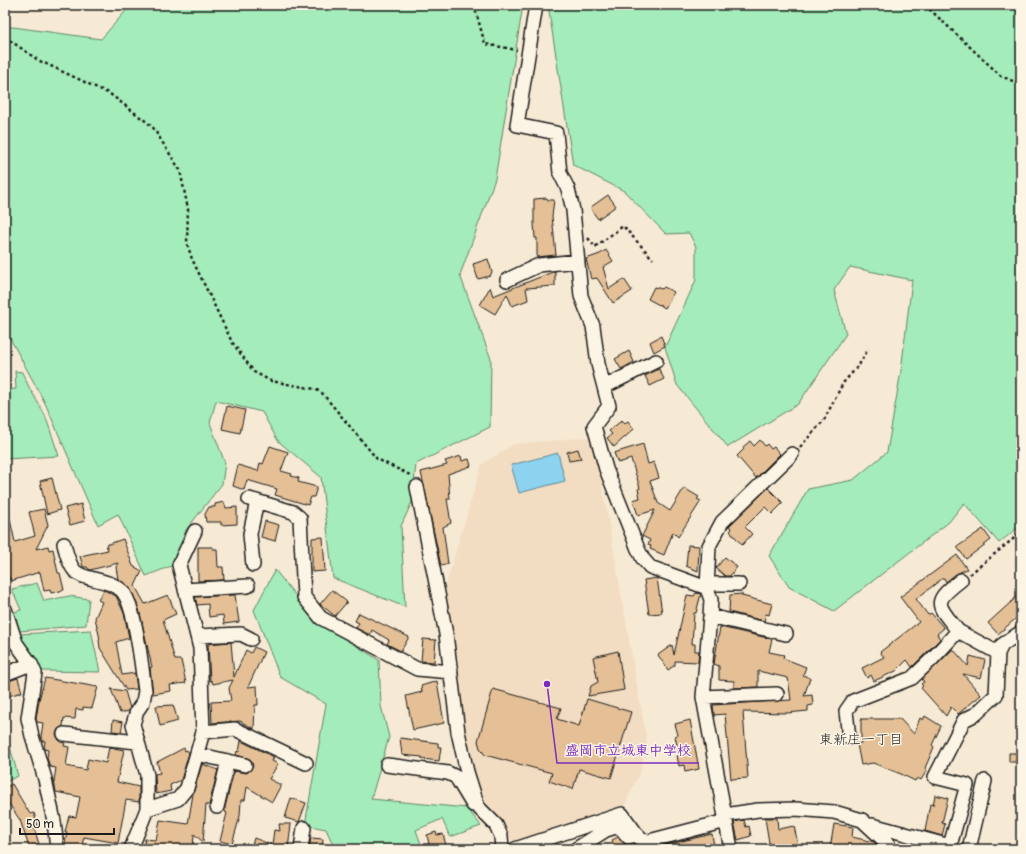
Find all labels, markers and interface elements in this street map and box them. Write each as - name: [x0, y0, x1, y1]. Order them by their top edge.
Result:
- district label: 東新庄一丁目: [819, 731, 903, 748]
- callout: 盛岡市立城東中学校: [557, 737, 699, 763]
- text: 盛岡市立城東中学校: [565, 742, 691, 759]
- scale bar: [20, 810, 114, 836]
- text: 50 m: [26, 817, 54, 832]

